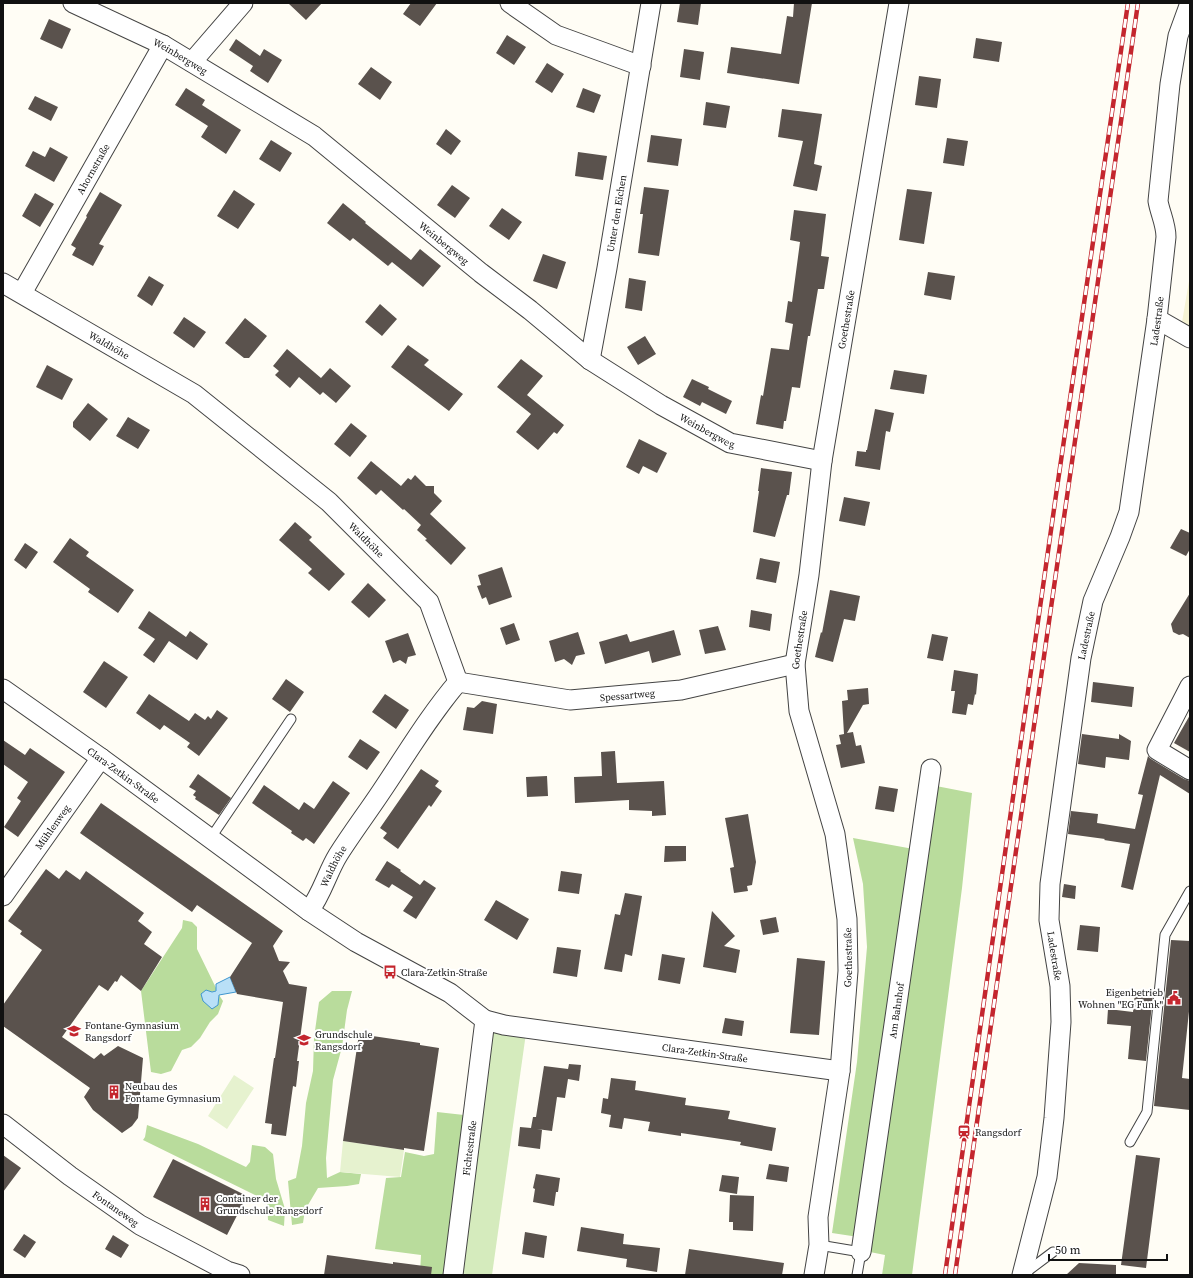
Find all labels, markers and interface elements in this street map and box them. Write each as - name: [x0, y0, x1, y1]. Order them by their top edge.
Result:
- street label: Weinbergweg: [151, 35, 210, 77]
- street label: Ahornstraße: [74, 141, 113, 197]
- street label: Unter den Eichen: [604, 174, 629, 253]
- street label: Weinbergweg: [416, 219, 472, 268]
- street label: Goethestraße: [835, 289, 858, 350]
- street label: Ladestraße: [1147, 296, 1166, 347]
- street label: Waldhöhe: [86, 328, 132, 362]
- street label: Weinbergweg: [677, 410, 736, 451]
- street label: Waldhöhe: [346, 519, 387, 561]
- street label: Goethestraße: [789, 609, 810, 670]
- street label: Ladestraße: [1075, 610, 1098, 661]
- street label: Spessartweg: [599, 686, 655, 704]
- street label: Clara-Zetkin-Straße: [85, 744, 162, 806]
- street label: Mühlenweg: [32, 802, 73, 852]
- street label: Waldhöhe: [317, 843, 350, 889]
- street label: Goethestraße: [841, 927, 855, 988]
- street label: Ladestraße: [1044, 931, 1065, 982]
- bus stop icon: Clara-Zetkin-Straße: [382, 964, 398, 980]
- place label: Clara-Zetkin-Straße: [401, 966, 487, 979]
- street label: Am Bahnhof: [886, 980, 907, 1040]
- place label: Eigenbetrieb Wohnen "EG Funk": [1078, 986, 1163, 1011]
- public building icon: Eigenbetrieb Wohnen "EG Funk": [1166, 990, 1182, 1006]
- place label: Fontane-Gymnasium Rangsdorf: [85, 1019, 179, 1044]
- school or university icon: Fontane-Gymnasium Rangsdorf: [66, 1023, 82, 1039]
- place label: Grundschule Rangsdorf: [315, 1028, 373, 1053]
- school or university icon: Grundschule Rangsdorf: [296, 1032, 312, 1048]
- street label: Clara-Zetkin-Straße: [661, 1041, 749, 1065]
- place label: Neubau des Fontame Gymnasium: [125, 1080, 221, 1105]
- building icon: Neubau des Fontame Gymnasium: [106, 1084, 122, 1100]
- street label: Fichtestraße: [460, 1120, 479, 1176]
- station icon: Rangsdorf: [956, 1124, 972, 1140]
- place label: Rangsdorf: [975, 1126, 1023, 1139]
- street label: Fontaneweg: [90, 1188, 142, 1229]
- place label: Container der Grundschule Rangsdorf: [216, 1192, 323, 1217]
- building icon: Container der Grundschule Rangsdorf: [197, 1196, 213, 1212]
- scale bar: [1049, 1236, 1167, 1262]
- text: 50 m: [1055, 1242, 1081, 1258]

